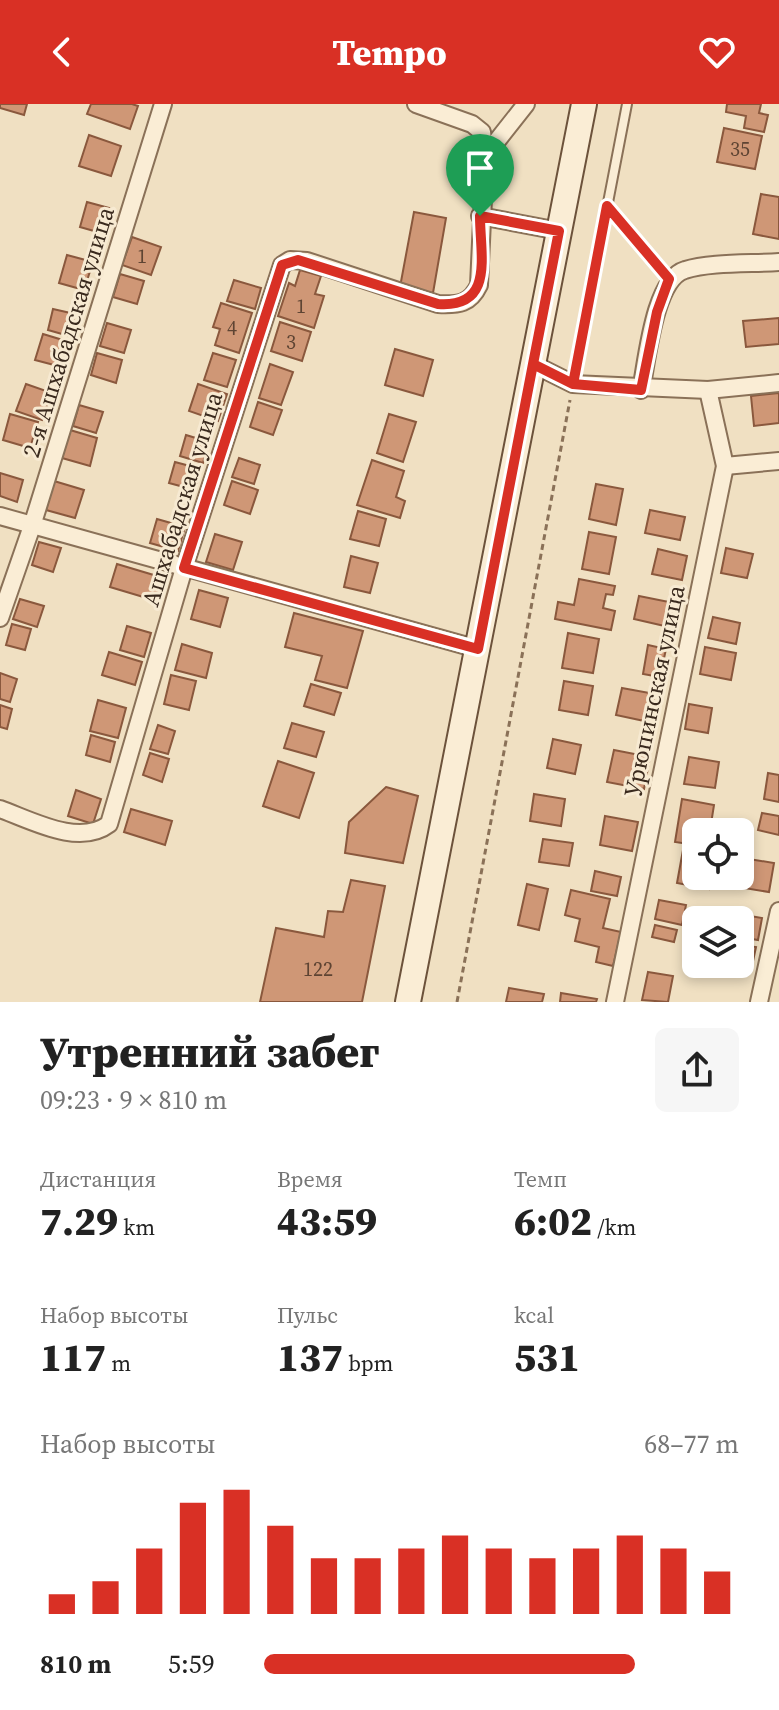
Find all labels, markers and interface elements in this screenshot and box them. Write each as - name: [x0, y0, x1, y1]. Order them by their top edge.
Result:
- text: Tempo: [332, 28, 447, 77]
- icon: back: [40, 30, 84, 74]
- icon: heart: [695, 30, 739, 74]
- pin: [446, 134, 514, 216]
- house number: 35: [730, 135, 750, 163]
- icon: arrive: [458, 146, 502, 190]
- street label: 2-я Ашхабадская улица: [14, 202, 122, 461]
- house number: 1: [137, 242, 147, 270]
- house number: 1: [296, 292, 306, 320]
- house number: 4: [227, 314, 237, 342]
- house number: 3: [286, 328, 296, 356]
- street label: Ашхабадская улица: [134, 387, 231, 610]
- street label: Урюпинская улица: [615, 581, 693, 800]
- map controls: [682, 818, 754, 978]
- button: locate: [682, 818, 754, 890]
- button: layers: [682, 906, 754, 978]
- house number: 122: [303, 955, 333, 983]
- text: Утренний забег: [40, 1021, 380, 1082]
- button: share: [655, 1028, 739, 1112]
- text: 09:23 · 9 × 810 m: [40, 1082, 227, 1118]
- text: Дистанция: [40, 1164, 156, 1194]
- text: Время: [277, 1164, 343, 1194]
- text: Темп: [514, 1164, 567, 1194]
- text: 7.29: [40, 1194, 118, 1248]
- text: 43:59: [277, 1194, 377, 1248]
- text: 6:02: [514, 1194, 592, 1248]
- text: km: [118, 1212, 155, 1242]
- text: /km: [592, 1212, 636, 1242]
- text: Набор высоты: [40, 1300, 188, 1330]
- text: Пульс: [277, 1300, 338, 1330]
- text: kcal: [514, 1300, 554, 1330]
- text: 117: [40, 1330, 106, 1384]
- text: 137: [277, 1330, 343, 1384]
- text: 531: [514, 1330, 580, 1384]
- text: m: [106, 1348, 131, 1378]
- text: bpm: [343, 1348, 393, 1378]
- text: Набор высоты: [40, 1426, 215, 1462]
- text: 68–77 m: [644, 1426, 739, 1462]
- text: 810 m: [40, 1646, 111, 1682]
- text: 5:59: [168, 1646, 215, 1682]

